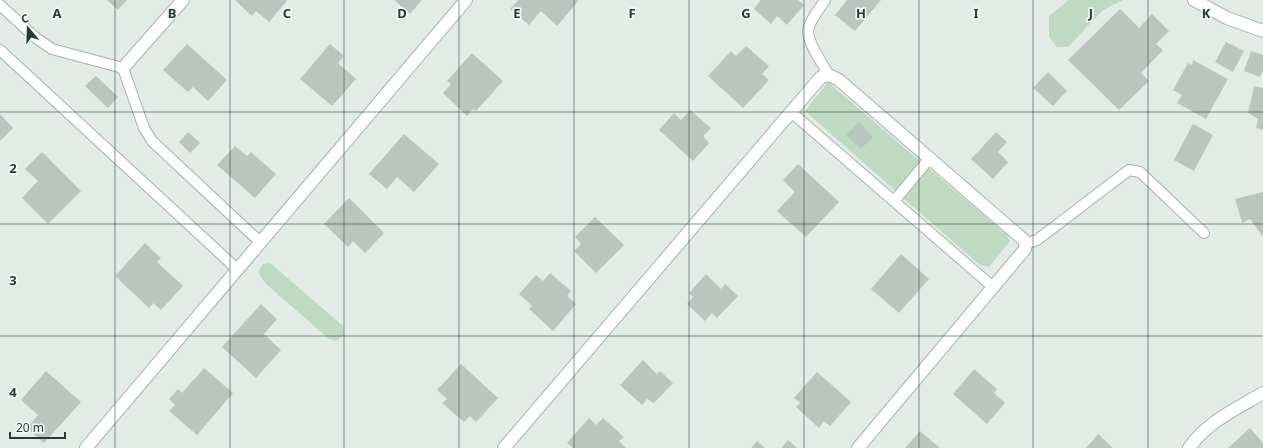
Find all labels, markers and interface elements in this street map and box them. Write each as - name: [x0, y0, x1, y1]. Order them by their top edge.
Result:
- text: A: [53, 4, 62, 22]
- text: B: [168, 4, 176, 22]
- text: C: [283, 4, 291, 22]
- text: D: [397, 4, 407, 22]
- text: E: [513, 4, 521, 22]
- text: F: [628, 4, 636, 22]
- text: G: [741, 4, 751, 22]
- text: H: [856, 4, 866, 22]
- text: I: [973, 4, 979, 22]
- text: J: [1088, 4, 1093, 22]
- text: K: [1202, 4, 1211, 22]
- north arrow: [8, 8, 48, 48]
- text: С: [19, 10, 30, 26]
- text: 2: [9, 159, 17, 177]
- text: 3: [9, 271, 17, 289]
- text: 4: [9, 383, 17, 401]
- scale bar: [10, 414, 65, 440]
- text: 20 m: [16, 419, 44, 436]

